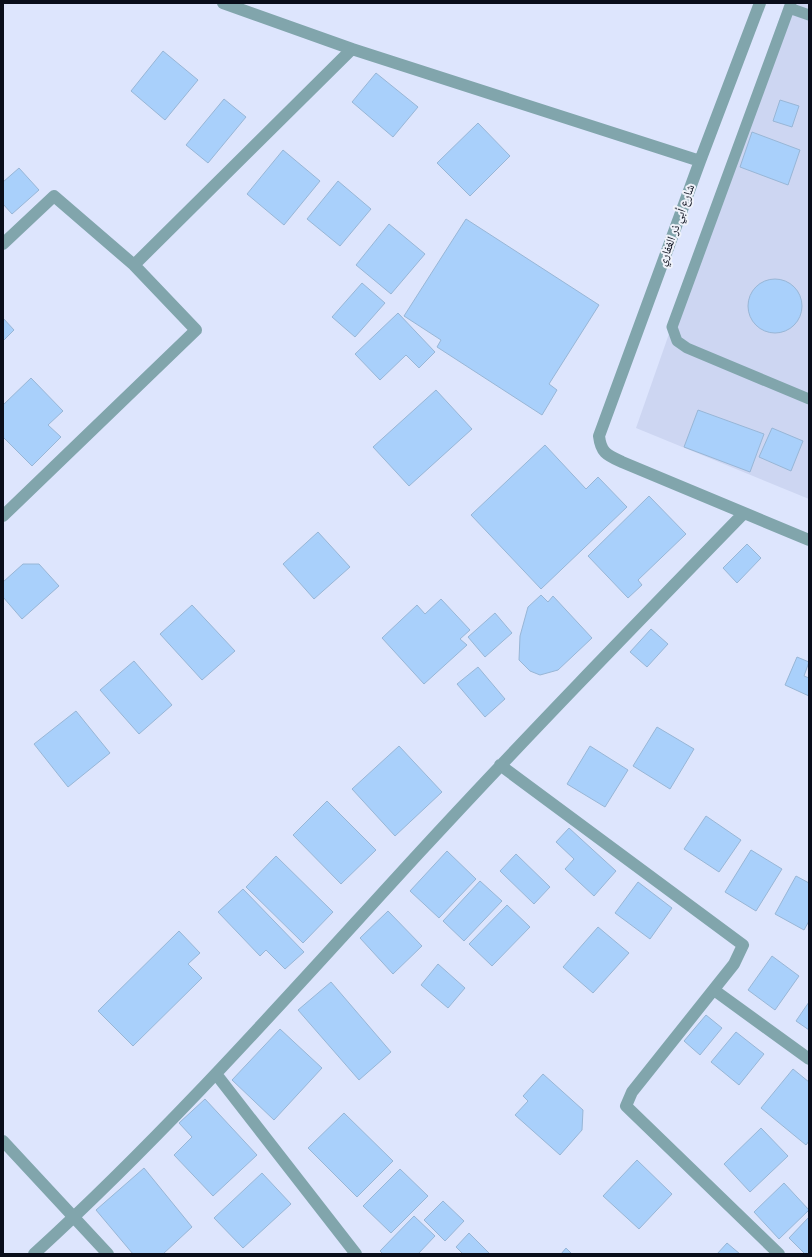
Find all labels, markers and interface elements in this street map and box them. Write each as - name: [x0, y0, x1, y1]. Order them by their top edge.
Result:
- street label: شارع أبي ذر الغفاري: [655, 182, 700, 269]

